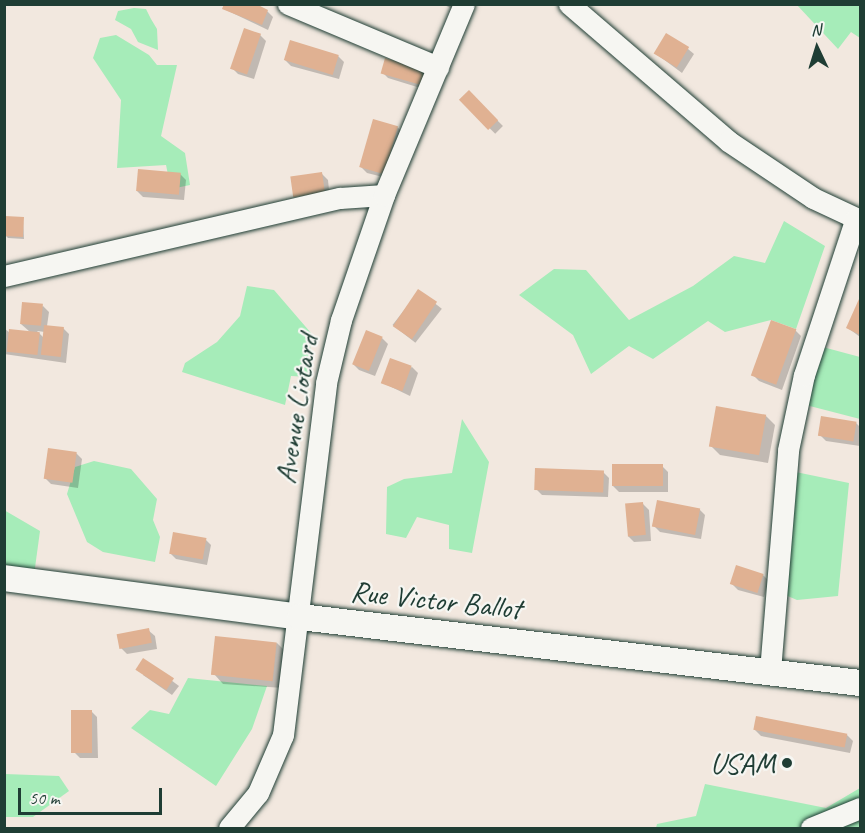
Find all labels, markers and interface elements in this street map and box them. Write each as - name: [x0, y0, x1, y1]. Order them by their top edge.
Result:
- north arrow: [787, 18, 847, 78]
- text: N: [810, 20, 821, 40]
- street label: Avenue Liotard: [266, 332, 326, 486]
- street label: Rue Victor Ballot: [348, 573, 524, 627]
- place label: USAM: [710, 745, 775, 781]
- marker: USAM: [780, 756, 794, 770]
- scale bar: [21, 776, 165, 814]
- text: 50 m: [29, 787, 60, 809]

